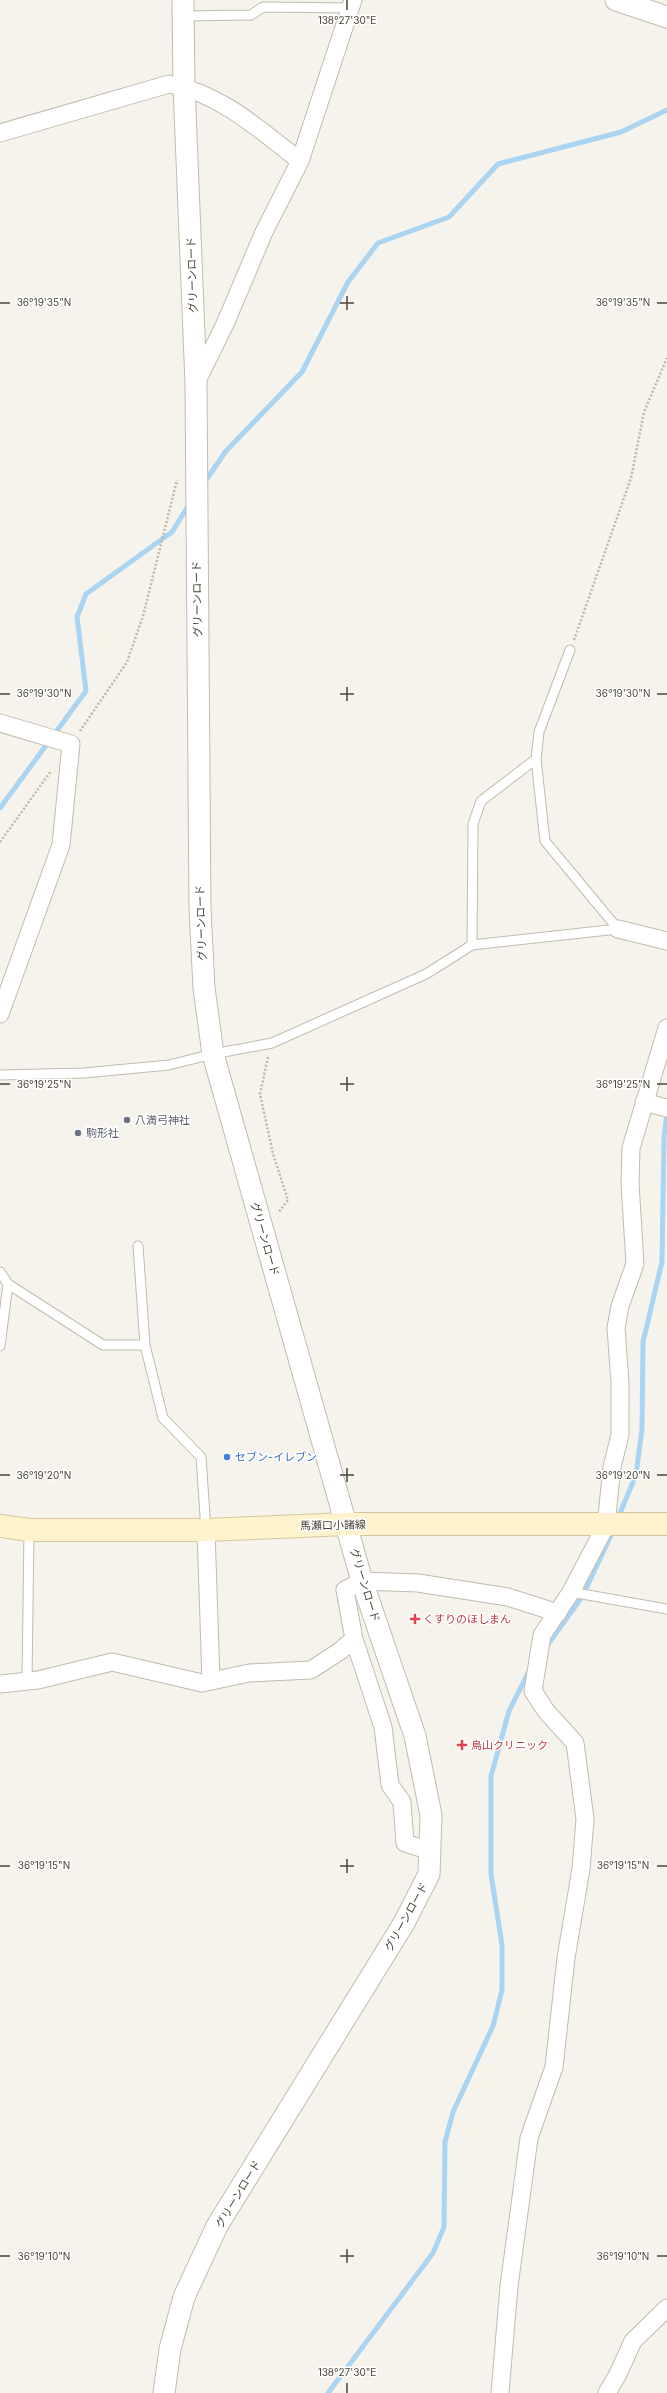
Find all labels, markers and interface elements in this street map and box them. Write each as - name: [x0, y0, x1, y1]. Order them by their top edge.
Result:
- text: 138°27'30"E: [318, 14, 376, 26]
- street label: グリーンロード: [184, 237, 200, 313]
- text: 36°19'35"N: [17, 296, 71, 308]
- text: 36°19'35"N: [596, 296, 650, 308]
- street label: グリーンロード: [189, 561, 205, 637]
- text: 36°19'30"N: [17, 687, 71, 699]
- text: 36°19'30"N: [596, 687, 650, 699]
- street label: グリーンロード: [193, 885, 209, 961]
- text: 36°19'25"N: [17, 1078, 71, 1090]
- text: 36°19'25"N: [596, 1078, 650, 1090]
- place label: 八満弓神社: [135, 1113, 190, 1127]
- marker: 八満弓神社: [122, 1115, 132, 1125]
- place label: 駒形社: [86, 1126, 119, 1140]
- marker: 駒形社: [73, 1128, 83, 1138]
- street label: グリーンロード: [248, 1200, 282, 1278]
- place label: セブン-イレブン: [235, 1450, 317, 1464]
- marker: セブン-イレブン: [222, 1452, 232, 1462]
- text: 36°19'20"N: [17, 1469, 71, 1481]
- text: 36°19'20"N: [596, 1469, 650, 1481]
- street label: 馬瀬口小諸線: [300, 1517, 366, 1533]
- street label: グリーンロード: [347, 1546, 383, 1624]
- place label: くすりのほしまん: [423, 1612, 511, 1626]
- marker: くすりのほしまん: [410, 1614, 420, 1624]
- place label: 烏山クリニック: [471, 1738, 548, 1752]
- marker: 烏山クリニック: [456, 1739, 468, 1751]
- text: 36°19'15"N: [18, 1859, 70, 1871]
- text: 36°19'15"N: [597, 1859, 649, 1871]
- street label: グリーンロード: [381, 1880, 431, 1954]
- street label: グリーンロード: [212, 2158, 264, 2230]
- text: 36°19'10"N: [18, 2250, 70, 2262]
- text: 36°19'10"N: [597, 2250, 649, 2262]
- text: 138°27'30"E: [318, 2366, 376, 2378]

